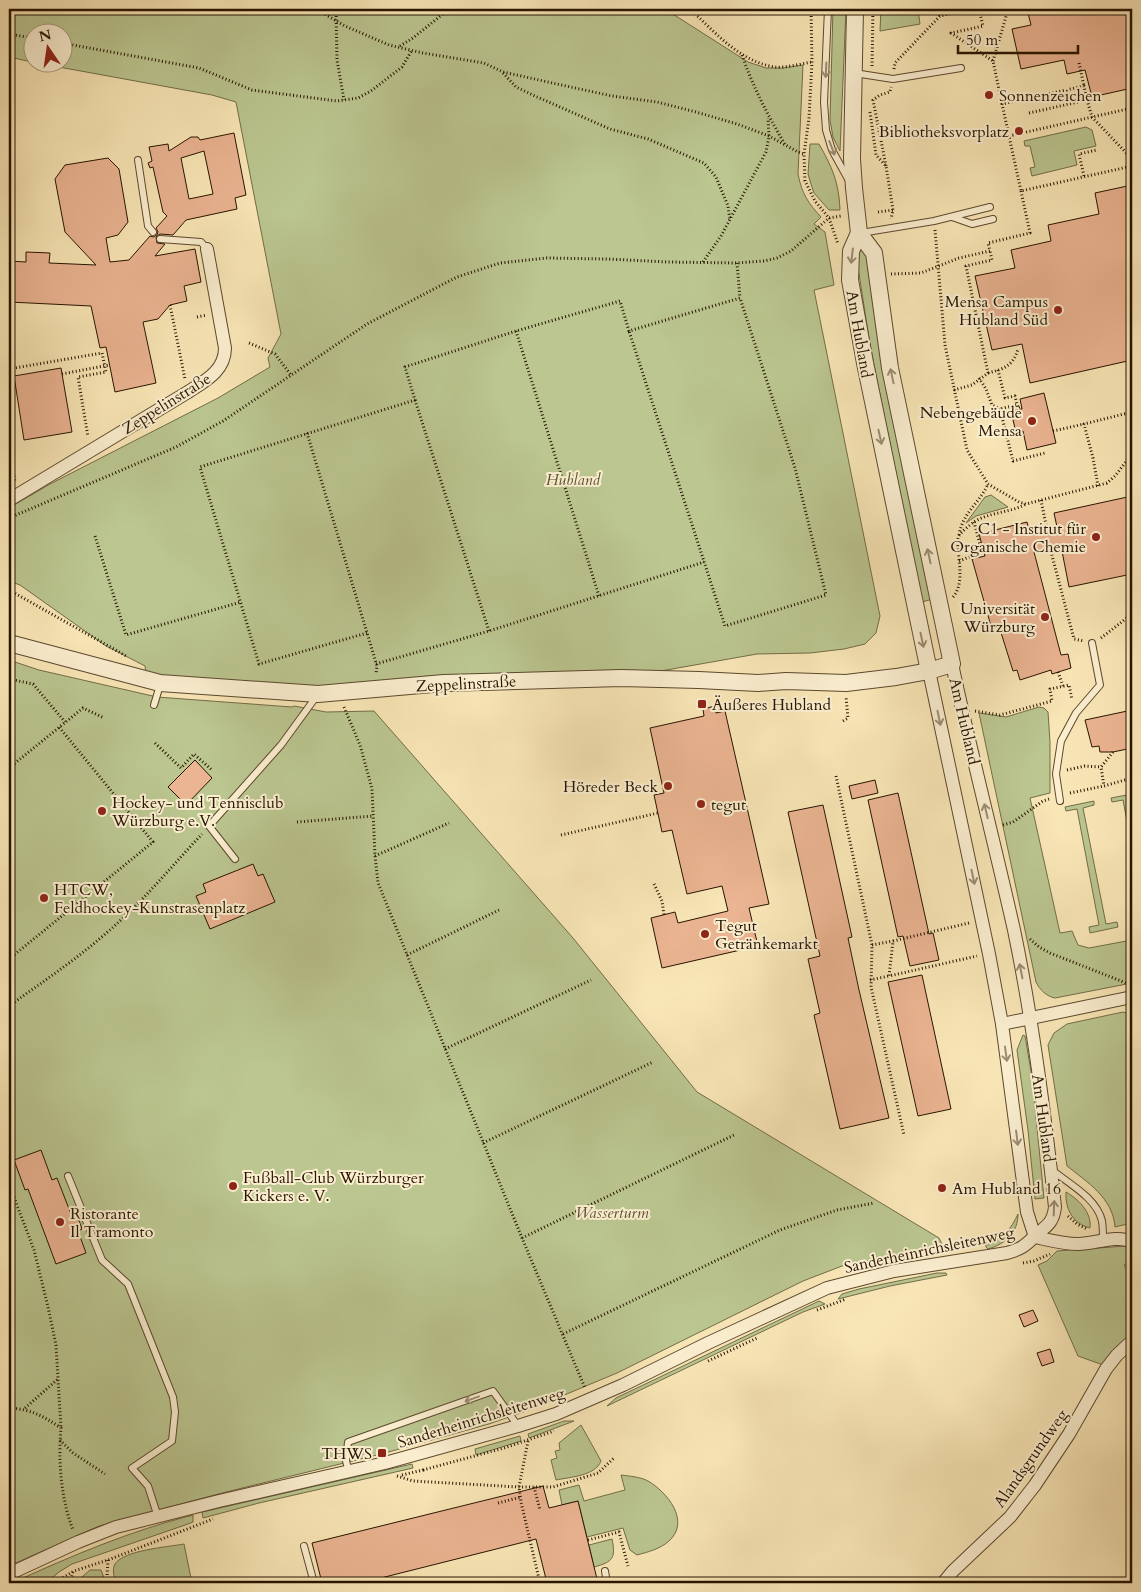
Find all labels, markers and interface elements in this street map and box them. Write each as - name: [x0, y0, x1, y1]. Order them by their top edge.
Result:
- north arrow: [22, 22, 72, 72]
- scale bar: [958, 22, 1078, 54]
- text: N: [37, 25, 53, 46]
- text: 50 m: [966, 30, 998, 50]
- one-way arrow: [821, 62, 831, 78]
- place label: Sonnenzeichen: [999, 85, 1102, 107]
- marker: Sonnenzeichen: [983, 89, 995, 101]
- place label: Bibliotheksvorplatz: [879, 121, 1009, 143]
- marker: Bibliotheksvorplatz: [1013, 125, 1025, 137]
- one-way arrow: [827, 140, 837, 155]
- one-way arrow: [847, 247, 857, 263]
- street label: Am Hubland: [840, 289, 878, 380]
- place label: Mensa Campus Hubland Süd: [945, 291, 1048, 331]
- marker: Mensa Campus Hubland Süd: [1052, 304, 1064, 316]
- street label: Zeppelinstraße: [118, 368, 215, 440]
- one-way arrow: [886, 368, 896, 384]
- place label: Nebengebäude Mensa: [920, 402, 1022, 442]
- marker: Nebengebäude Mensa: [1026, 415, 1038, 427]
- one-way arrow: [876, 429, 885, 445]
- park label: Hubland: [546, 469, 601, 491]
- place label: C1 - Institut für Organische Chemie: [950, 518, 1086, 558]
- marker: C1 - Institut für Organische Chemie: [1090, 531, 1102, 543]
- one-way arrow: [924, 549, 934, 565]
- place label: Universität Würzburg: [960, 598, 1035, 638]
- marker: Universität Würzburg: [1039, 611, 1051, 623]
- one-way arrow: [918, 631, 927, 647]
- street label: Zeppelinstraße: [415, 670, 517, 698]
- street label: Am Hubland: [943, 676, 985, 767]
- place label: Äußeres Hubland: [712, 694, 832, 716]
- marker: Äußeres Hubland: [696, 698, 708, 710]
- one-way arrow: [935, 710, 944, 726]
- place label: Höreder Beck: [563, 776, 658, 798]
- marker: Höreder Beck: [662, 780, 674, 792]
- place label: Hockey- und Tennisclub Würzburg e.V.: [111, 792, 284, 832]
- place label: tegut: [711, 794, 746, 816]
- marker: tegut: [695, 798, 707, 810]
- one-way arrow: [981, 803, 990, 819]
- marker: Hockey- und Tennisclub Würzburg e.V.: [96, 805, 108, 817]
- one-way arrow: [968, 869, 978, 885]
- place label: HTCW, Feldhockey-Kunstrasenplatz: [54, 879, 245, 919]
- marker: HTCW, Feldhockey-Kunstrasenplatz: [38, 892, 50, 904]
- place label: Tegut Getränkemarkt: [715, 915, 818, 955]
- marker: Tegut Getränkemarkt: [699, 928, 711, 940]
- one-way arrow: [1016, 964, 1026, 980]
- one-way arrow: [1001, 1046, 1011, 1062]
- street label: Am Hubland: [1026, 1073, 1060, 1164]
- one-way arrow: [1013, 1129, 1023, 1145]
- place label: Fußball-Club Würzburger Kickers e. V.: [243, 1167, 424, 1207]
- place label: Am Hubland 16: [952, 1178, 1061, 1200]
- marker: Fußball-Club Würzburger Kickers e. V.: [227, 1180, 239, 1192]
- marker: Am Hubland 16: [936, 1182, 948, 1194]
- one-way arrow: [1049, 1200, 1058, 1216]
- park label: Wasserturm: [575, 1202, 649, 1224]
- place label: Ristorante Il Tramonto: [70, 1203, 154, 1243]
- marker: Ristorante Il Tramonto: [54, 1216, 66, 1228]
- street label: Sanderheinrichsleitenweg: [842, 1221, 1016, 1279]
- street label: Sanderheinrichsleitenweg: [395, 1382, 567, 1454]
- one-way arrow: [464, 1394, 480, 1404]
- street label: Alandsgrundweg: [989, 1405, 1073, 1512]
- place label: THWS: [321, 1443, 372, 1465]
- marker: THWS: [376, 1447, 388, 1459]

